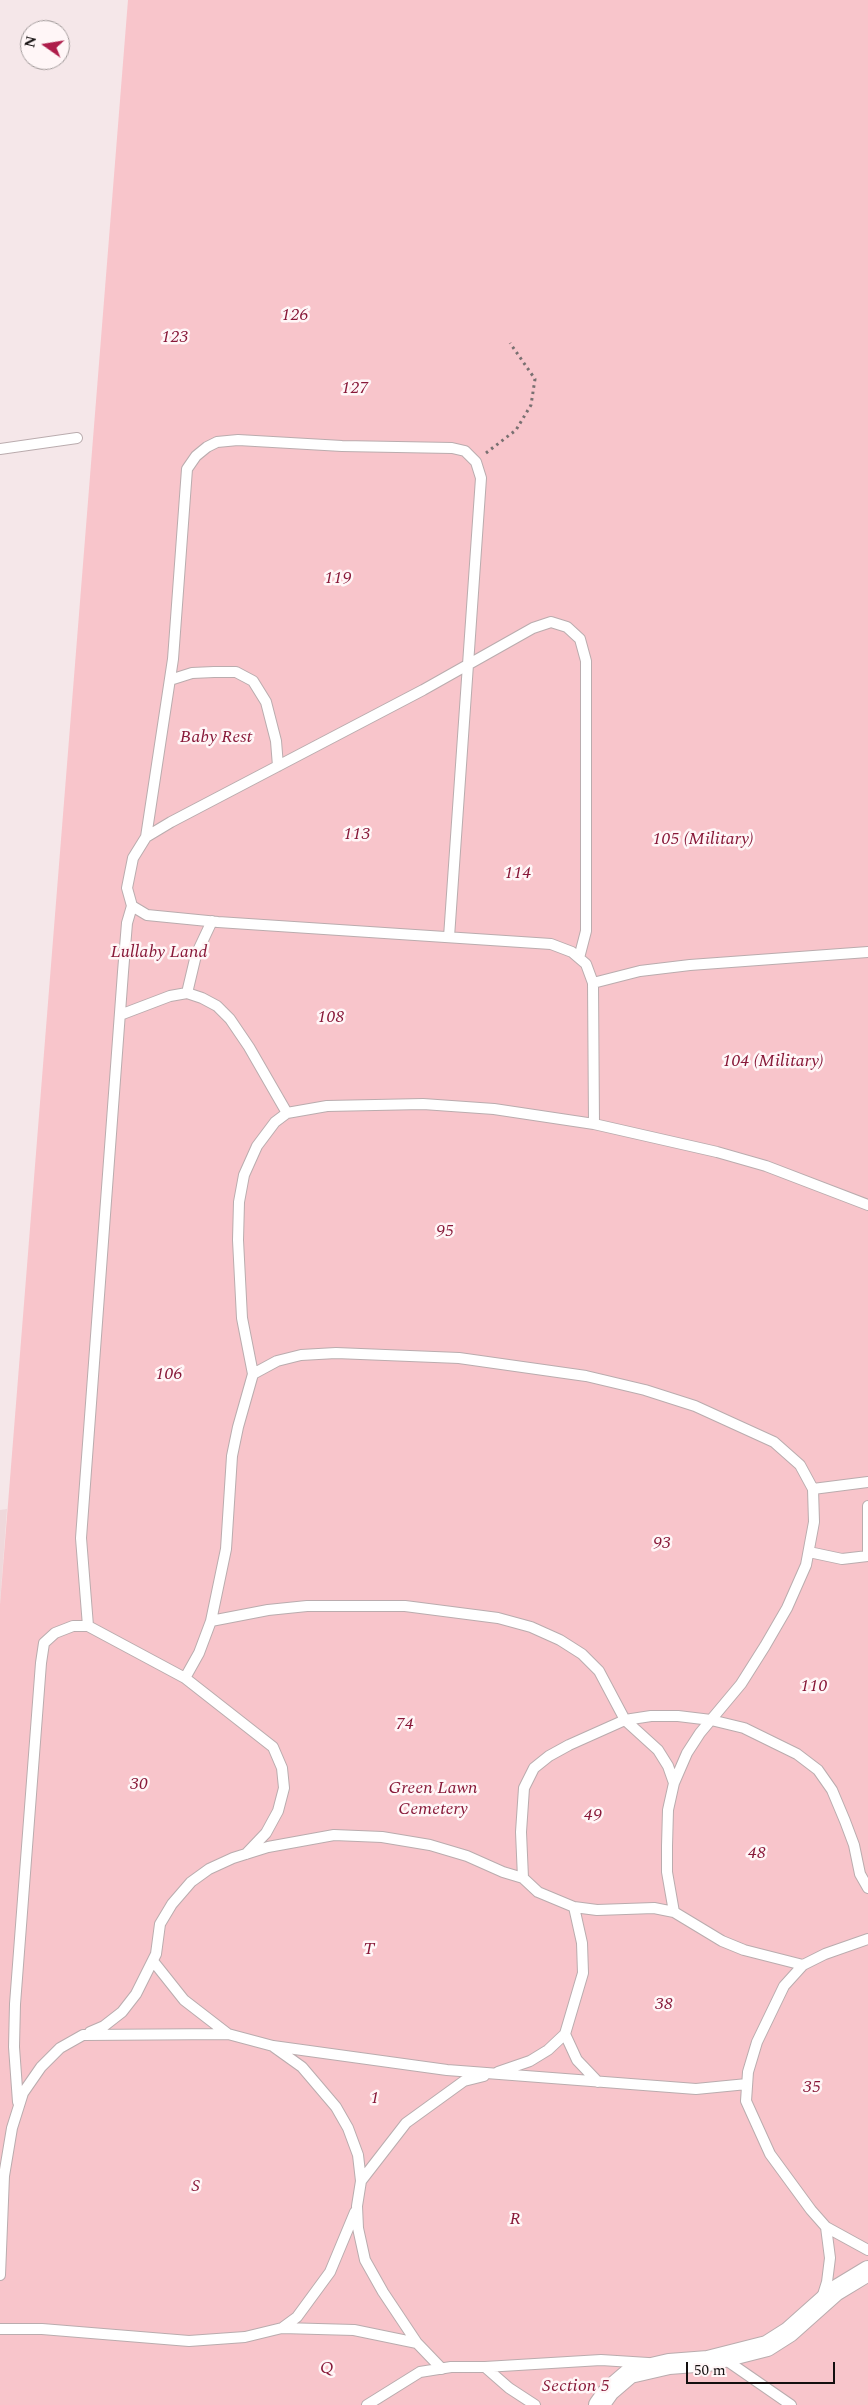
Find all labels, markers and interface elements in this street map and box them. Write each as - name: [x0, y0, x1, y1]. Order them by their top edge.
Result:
- north arrow: [20, 20, 70, 70]
- text: N: [19, 34, 42, 50]
- park label: 126: [282, 305, 308, 327]
- park label: 123: [162, 327, 188, 349]
- park label: 127: [342, 378, 368, 400]
- park label: 119: [325, 568, 351, 590]
- park label: Baby Rest: [180, 727, 252, 749]
- park label: 113: [344, 824, 370, 846]
- park label: 105 (Military): [653, 829, 753, 851]
- park label: 114: [505, 863, 531, 885]
- park label: Lullaby Land: [110, 942, 208, 964]
- park label: 108: [318, 1007, 344, 1029]
- park label: 104 (Military): [723, 1051, 823, 1073]
- park label: 95: [436, 1221, 454, 1243]
- park label: 106: [156, 1364, 182, 1386]
- park label: 93: [653, 1533, 671, 1555]
- park label: 110: [801, 1676, 827, 1698]
- park label: 74: [396, 1714, 414, 1736]
- park label: 30: [130, 1774, 148, 1796]
- park label: Green Lawn Cemetery: [388, 1778, 478, 1820]
- park label: 49: [584, 1805, 602, 1827]
- park label: 48: [748, 1843, 766, 1865]
- park label: T: [363, 1939, 375, 1961]
- park label: 38: [655, 1994, 673, 2016]
- park label: 35: [803, 2077, 821, 2099]
- park label: 1: [371, 2088, 379, 2110]
- park label: S: [192, 2176, 200, 2198]
- park label: R: [509, 2209, 521, 2231]
- scale bar: [688, 2352, 837, 2384]
- park label: Q: [320, 2358, 334, 2380]
- text: 50 m: [694, 2359, 726, 2382]
- park label: Section 5: [542, 2376, 610, 2398]

